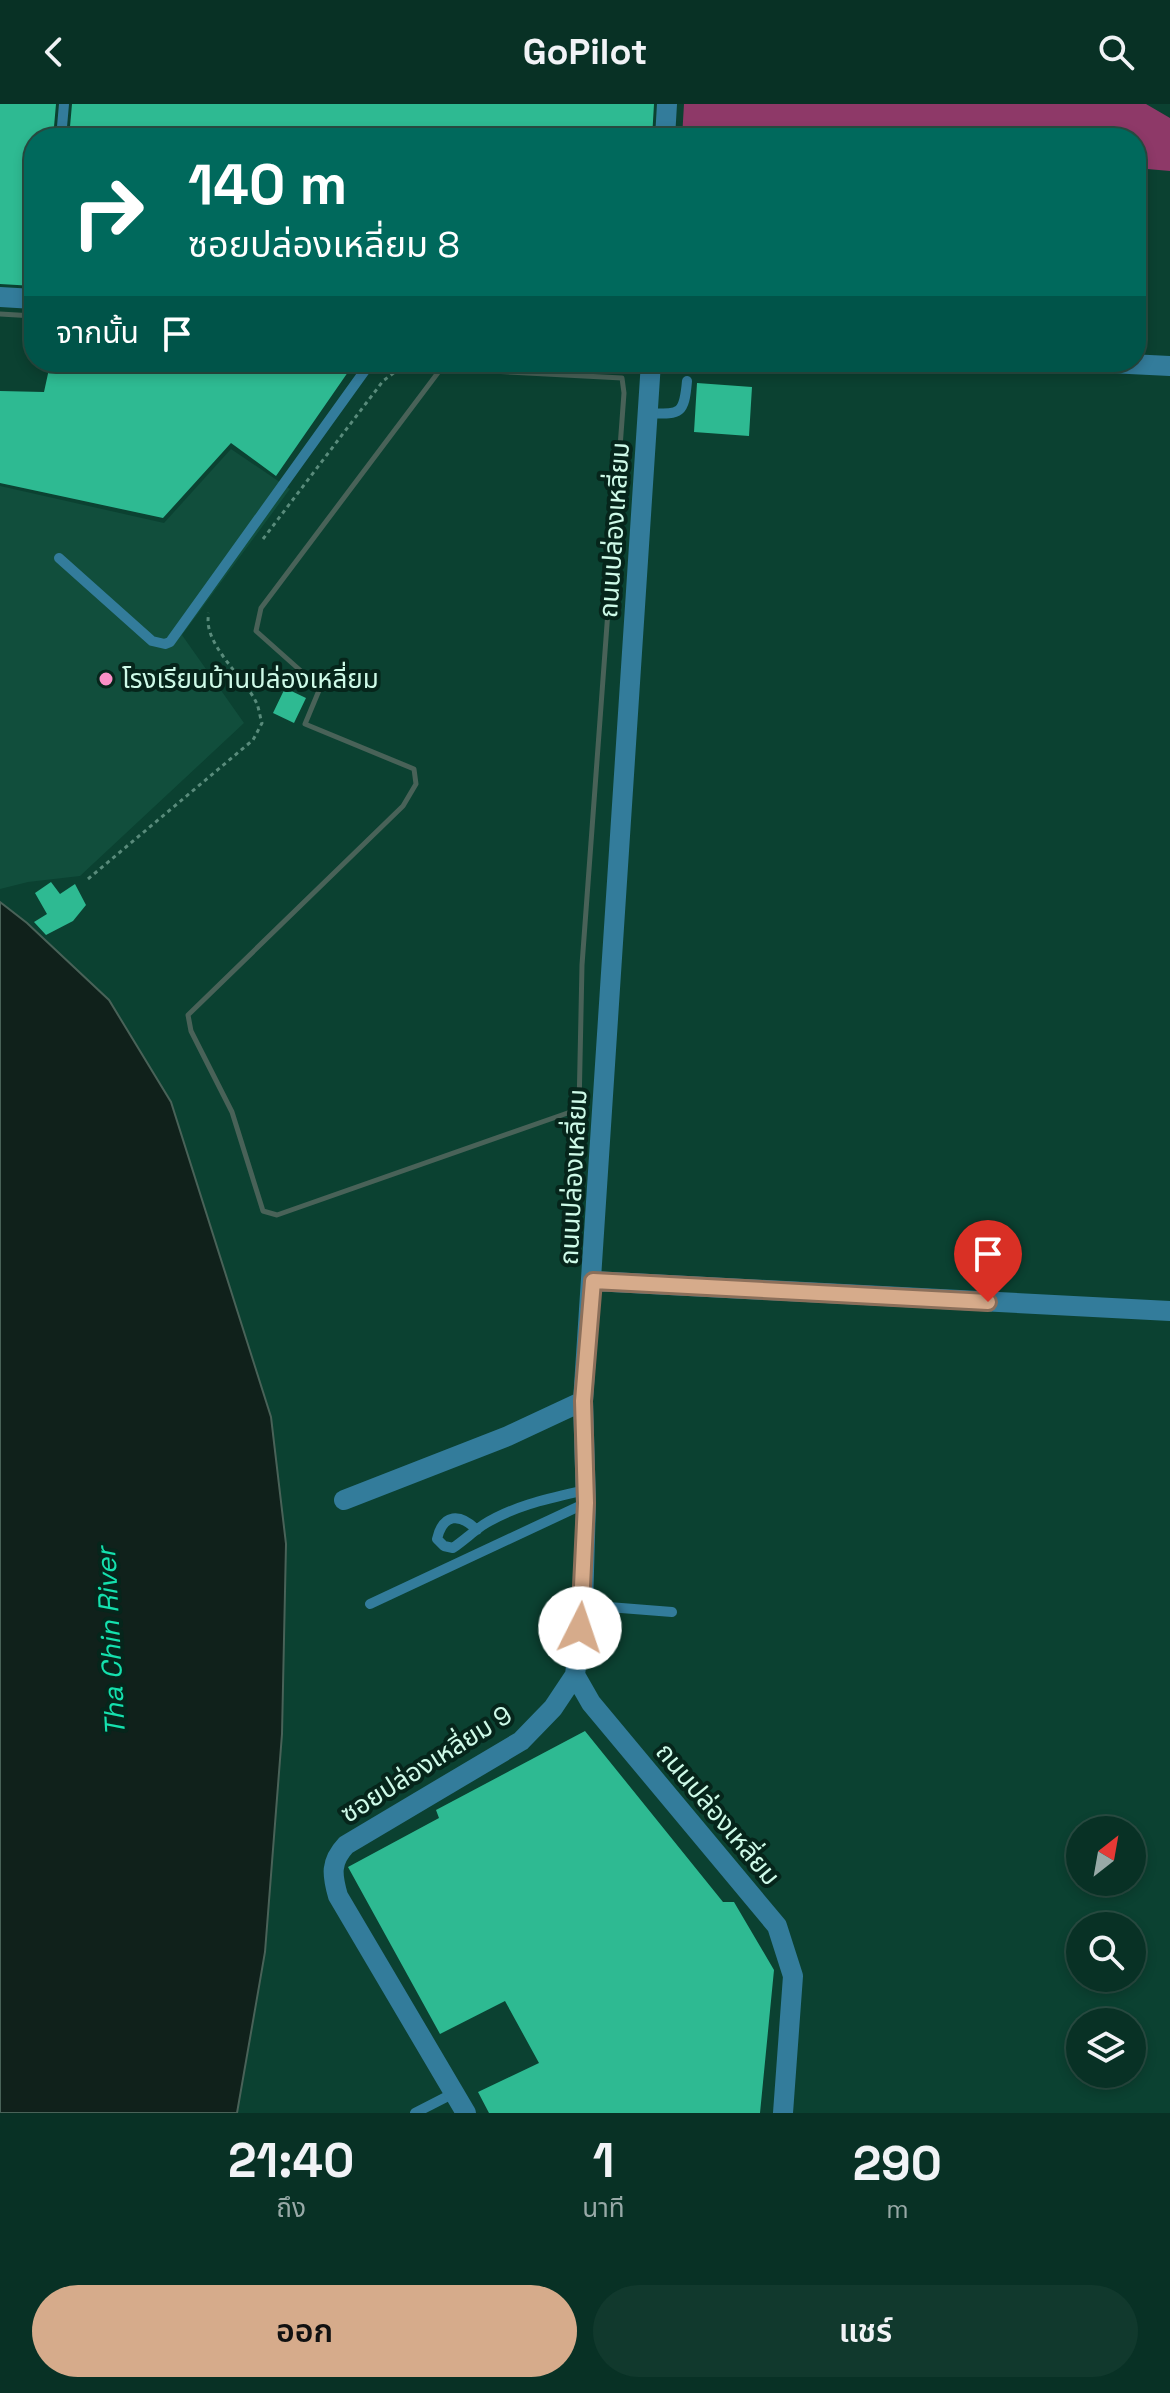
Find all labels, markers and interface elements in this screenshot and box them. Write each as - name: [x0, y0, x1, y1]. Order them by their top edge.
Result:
- text: GoPilot: [523, 29, 647, 75]
- icon: back: [32, 30, 76, 74]
- icon: search: [1094, 30, 1138, 74]
- text: 140 m: [188, 149, 347, 220]
- icon: right: [56, 160, 160, 264]
- text: ซอยปล่องเหลี่ยม 8: [188, 222, 460, 268]
- icon: arrive: [155, 312, 199, 356]
- text: จากนั้น: [56, 313, 139, 352]
- street label: ถนนปล่องเหลี่ยม: [590, 441, 637, 619]
- place label: โรงเรียนบ้านปล่องเหลี่ยม: [122, 661, 379, 696]
- marker: โรงเรียนบ้านปล่องเหลี่ยม: [97, 670, 115, 688]
- street label: ถนนปล่องเหลี่ยม: [550, 1088, 595, 1266]
- pin: [954, 1220, 1022, 1302]
- icon: arrive: [966, 1232, 1010, 1276]
- water label: Tha Chin River: [87, 1543, 133, 1738]
- position arrow: [538, 1586, 622, 1670]
- street label: ซอยปล่องเหลี่ยม 9: [333, 1697, 518, 1830]
- street label: ถนนปล่องเหลี่ยม: [648, 1735, 788, 1892]
- north arrow: [1066, 1816, 1146, 1896]
- map controls: [1066, 1816, 1146, 2088]
- button: search: [1066, 1912, 1146, 1992]
- button: layers: [1066, 2008, 1146, 2088]
- text: 21:40: [228, 2130, 354, 2191]
- text: 1: [593, 2130, 614, 2191]
- text: 290: [853, 2133, 942, 2194]
- text: ถึง: [276, 2191, 306, 2225]
- text: นาที: [582, 2191, 625, 2225]
- text: m: [886, 2192, 909, 2226]
- button: ออก: [32, 2285, 577, 2377]
- button: แชร์: [593, 2285, 1138, 2377]

